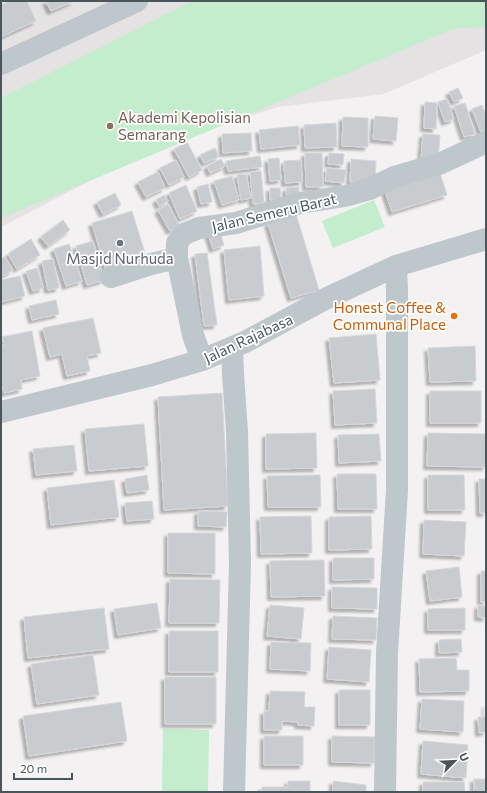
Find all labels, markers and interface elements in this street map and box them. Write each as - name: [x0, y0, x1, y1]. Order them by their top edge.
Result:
- place label: Akademi Kepolisian Semarang: [118, 108, 251, 143]
- marker: Akademi Kepolisian Semarang: [105, 121, 115, 131]
- street label: Jalan Semeru Barat: [210, 189, 338, 235]
- marker: Masjid Nurhuda: [115, 238, 125, 248]
- place label: Masjid Nurhuda: [66, 249, 174, 267]
- place label: Honest Coffee & Communal Place: [333, 298, 446, 333]
- street label: Jalan Rajabasa: [201, 310, 295, 366]
- marker: Honest Coffee & Communal Place: [449, 311, 459, 321]
- north arrow: [435, 741, 475, 781]
- text: U: [457, 750, 472, 763]
- scale bar: [14, 755, 72, 781]
- text: 20 m: [20, 761, 47, 775]

